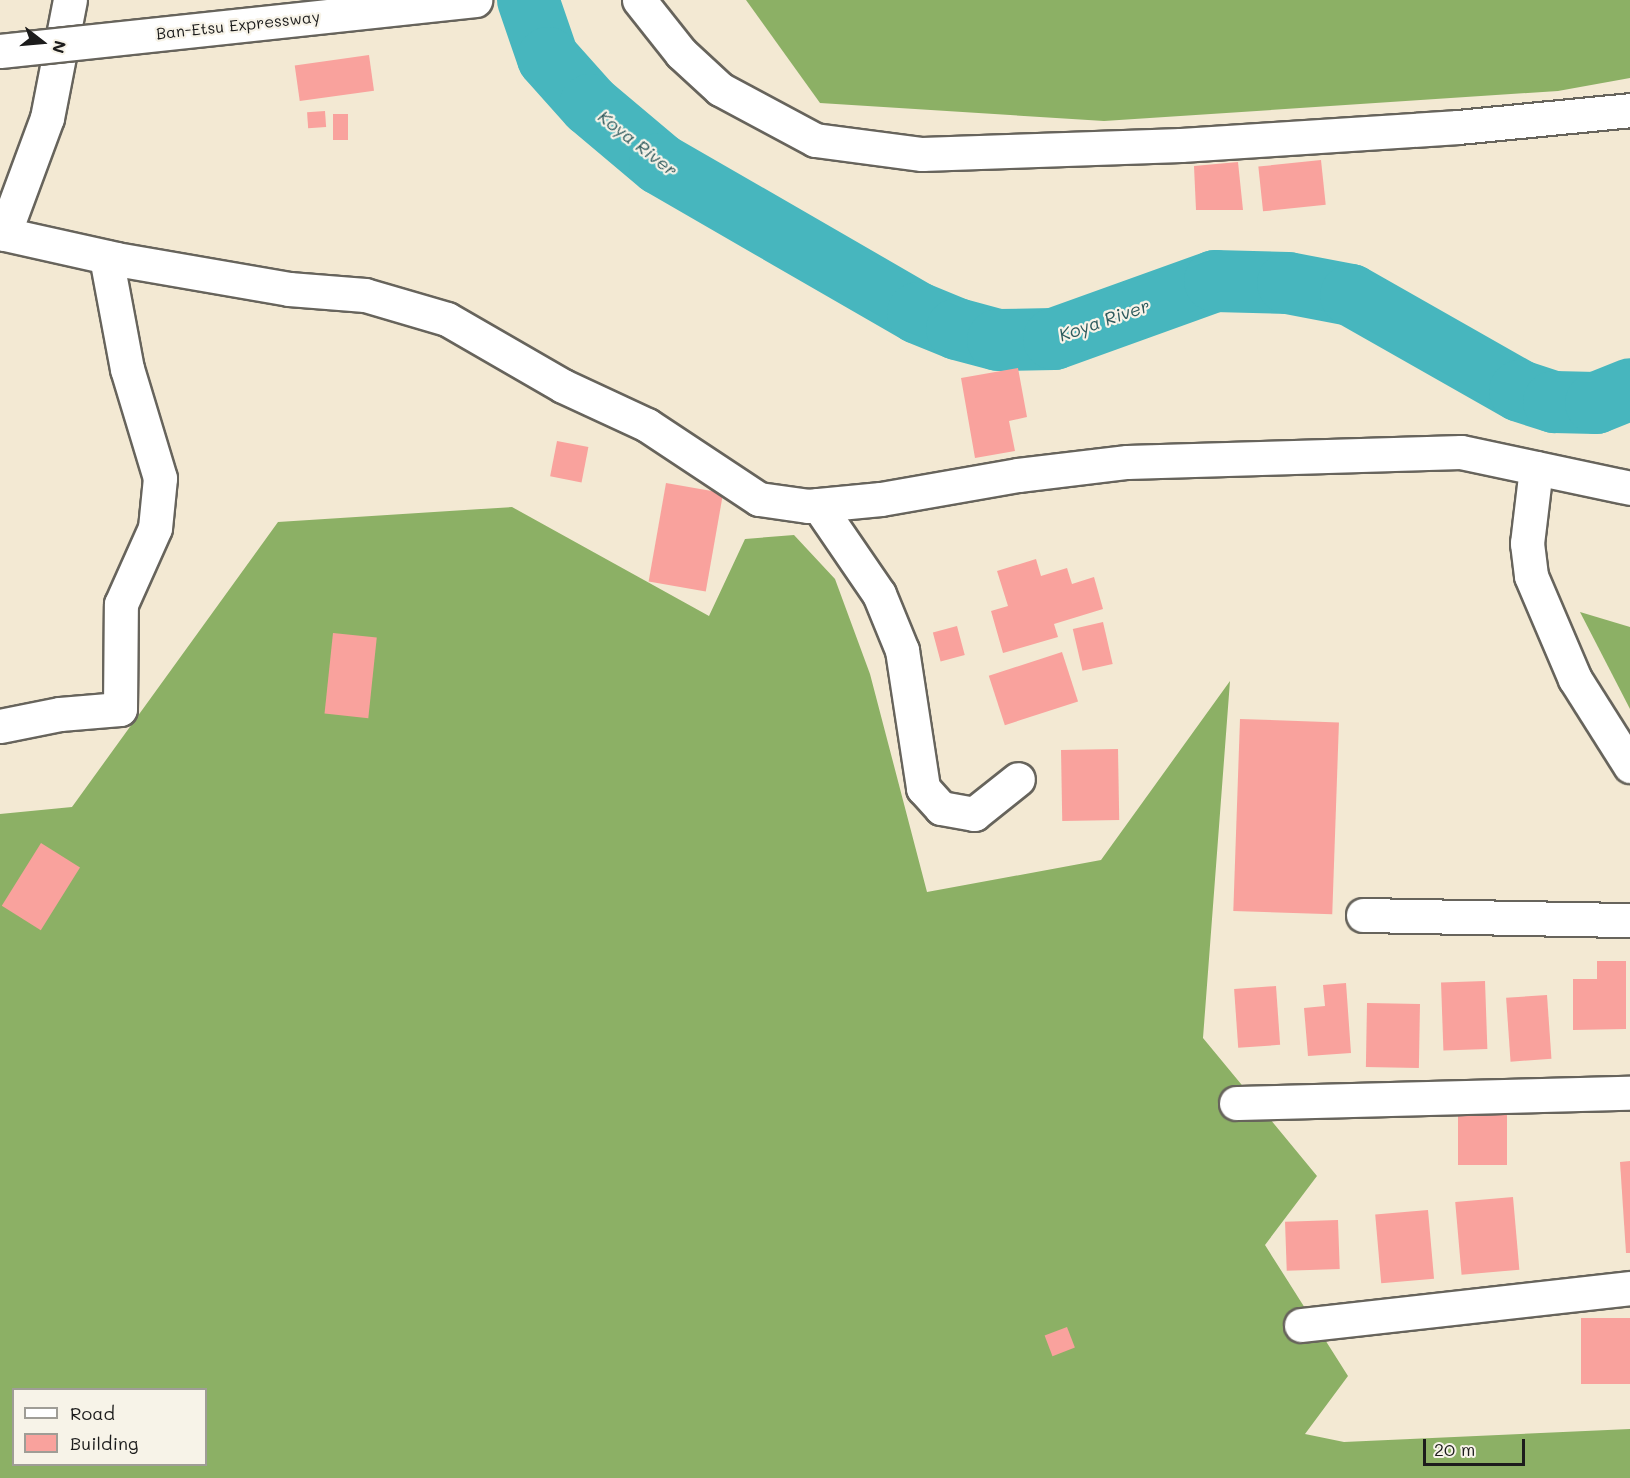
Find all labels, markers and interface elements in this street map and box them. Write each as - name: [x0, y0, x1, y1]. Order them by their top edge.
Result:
- street label: Ban-Etsu Expressway: [155, 7, 321, 43]
- north arrow: [12, 12, 72, 72]
- text: N: [48, 38, 72, 56]
- water label: Koya River: [594, 105, 682, 181]
- water label: Koya River: [1056, 294, 1152, 346]
- legend: [12, 1388, 207, 1466]
- text: Road: [70, 1401, 115, 1425]
- scale bar: [1426, 1427, 1528, 1465]
- text: Building: [70, 1431, 138, 1455]
- text: 20 m: [1434, 1437, 1475, 1461]

